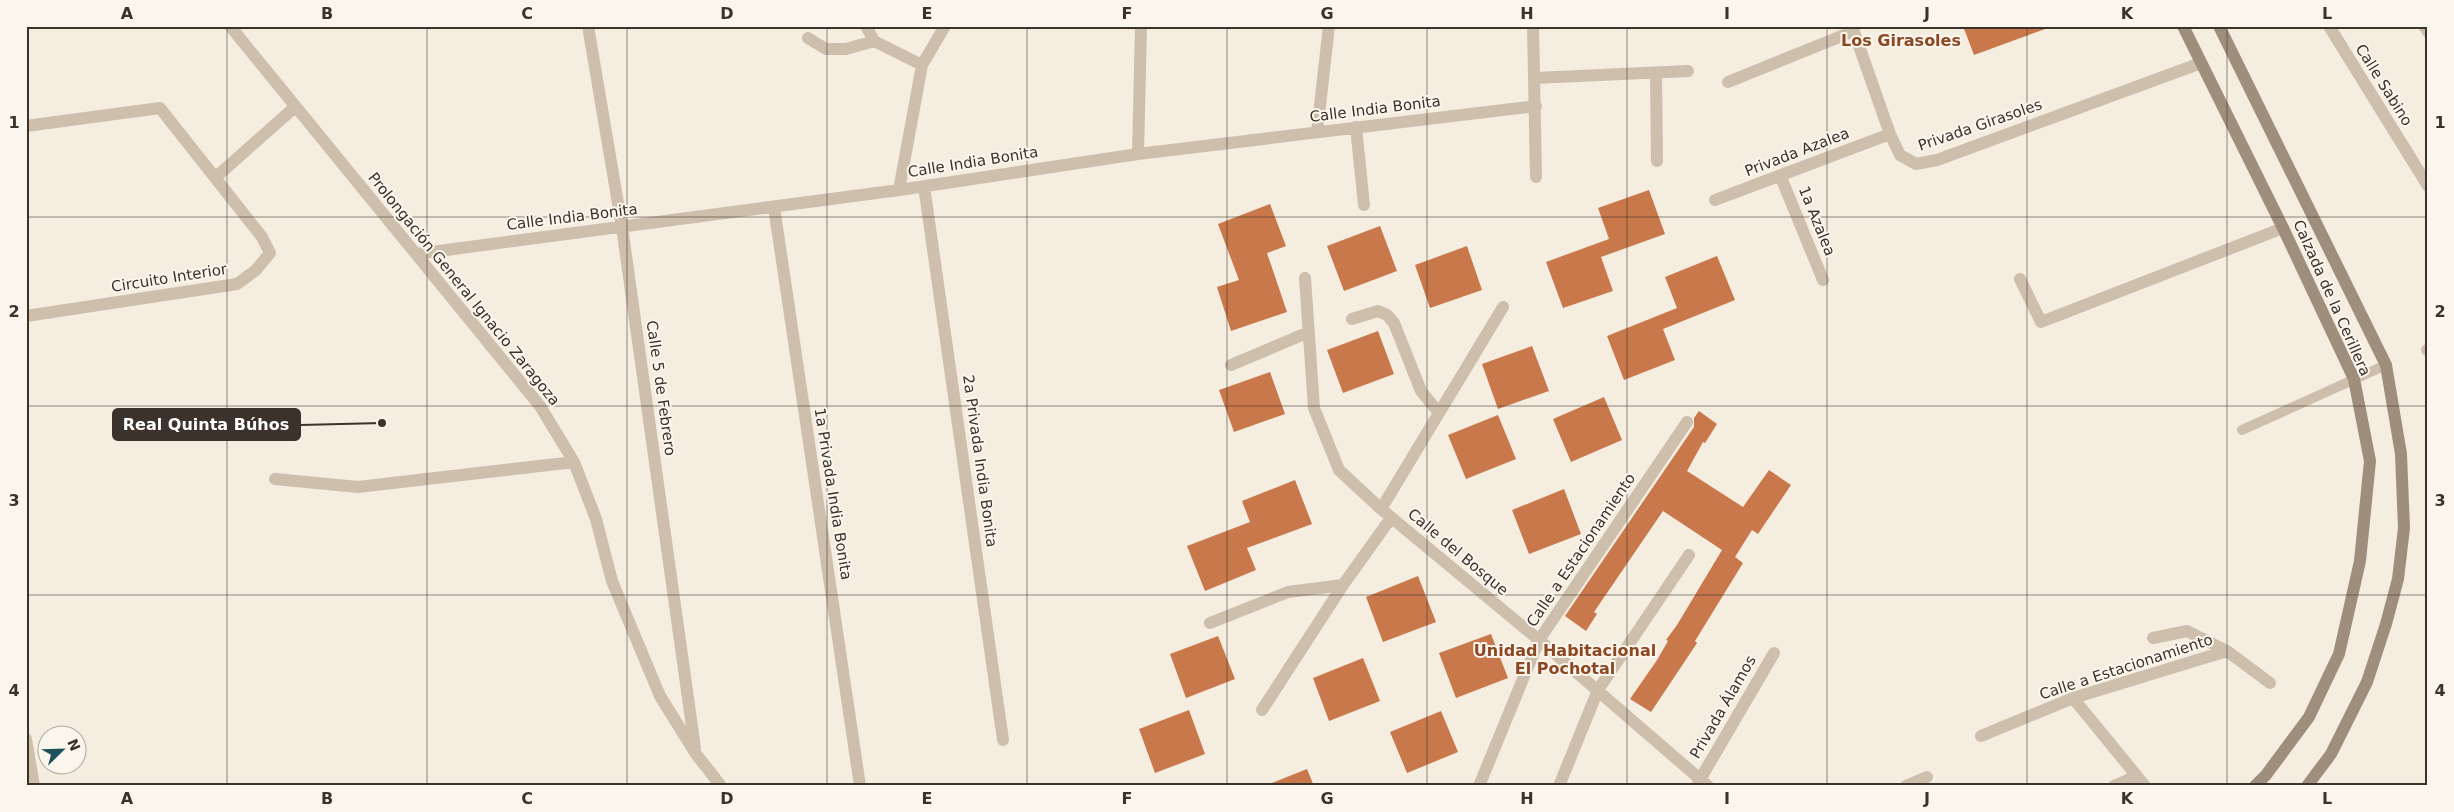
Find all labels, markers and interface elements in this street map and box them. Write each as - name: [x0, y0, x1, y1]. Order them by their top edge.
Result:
- text: A: [121, 4, 134, 23]
- text: B: [321, 4, 333, 23]
- text: C: [521, 4, 533, 23]
- text: D: [720, 4, 734, 23]
- text: E: [922, 4, 932, 23]
- text: F: [1122, 4, 1132, 23]
- text: G: [1320, 4, 1334, 23]
- text: H: [1520, 4, 1534, 23]
- text: I: [1724, 4, 1730, 23]
- text: J: [1923, 4, 1930, 23]
- text: K: [2121, 4, 2134, 23]
- text: L: [2322, 4, 2332, 23]
- district label: Los Girasoles: [1841, 31, 1961, 50]
- street label: Calle Sabino: [2352, 41, 2416, 129]
- street label: Calle India Bonita: [1308, 92, 1442, 126]
- street label: Privada Girasoles: [1916, 95, 2045, 155]
- text: 1: [8, 113, 20, 132]
- text: 1: [2434, 113, 2446, 132]
- street label: Privada Azalea: [1742, 124, 1852, 180]
- street label: Calle India Bonita: [907, 143, 1039, 181]
- street label: Prolongación General Ignacio Zaragoza: [364, 169, 564, 409]
- street label: 1a Azalea: [1795, 184, 1839, 258]
- street label: Calle India Bonita: [505, 200, 639, 234]
- street label: Calzada de la Cerillera: [2289, 217, 2375, 379]
- street label: Circuito Interior: [110, 260, 229, 296]
- text: 2: [8, 302, 20, 321]
- text: 2: [2434, 302, 2446, 321]
- street label: Calle 5 de Febrero: [643, 319, 679, 457]
- street label: 2a Privada India Bonita: [959, 374, 1001, 548]
- street label: 1a Privada India Bonita: [811, 407, 855, 581]
- callout: Real Quinta Búhos: [113, 409, 300, 440]
- text: Real Quinta Búhos: [123, 415, 289, 434]
- street label: Calle a Estacionamiento: [1523, 470, 1639, 630]
- text: 3: [8, 491, 20, 510]
- text: 3: [2434, 491, 2446, 510]
- street label: Calle del Bosque: [1404, 505, 1512, 599]
- street label: Calle a Estacionamiento: [2037, 630, 2215, 704]
- district label: Unidad Habitacional El Pochotal: [1474, 641, 1656, 678]
- street label: Privada Álamos: [1685, 652, 1760, 762]
- text: 4: [8, 681, 20, 700]
- text: 4: [2434, 681, 2446, 700]
- north arrow: [38, 724, 88, 774]
- text: N: [64, 736, 84, 753]
- text: A: [121, 789, 134, 808]
- text: B: [321, 789, 333, 808]
- text: C: [521, 789, 533, 808]
- text: D: [720, 789, 734, 808]
- text: E: [922, 789, 932, 808]
- text: F: [1122, 789, 1132, 808]
- text: G: [1320, 789, 1334, 808]
- text: H: [1520, 789, 1534, 808]
- text: I: [1724, 789, 1730, 808]
- text: J: [1923, 789, 1930, 808]
- text: K: [2121, 789, 2134, 808]
- text: L: [2322, 789, 2332, 808]

